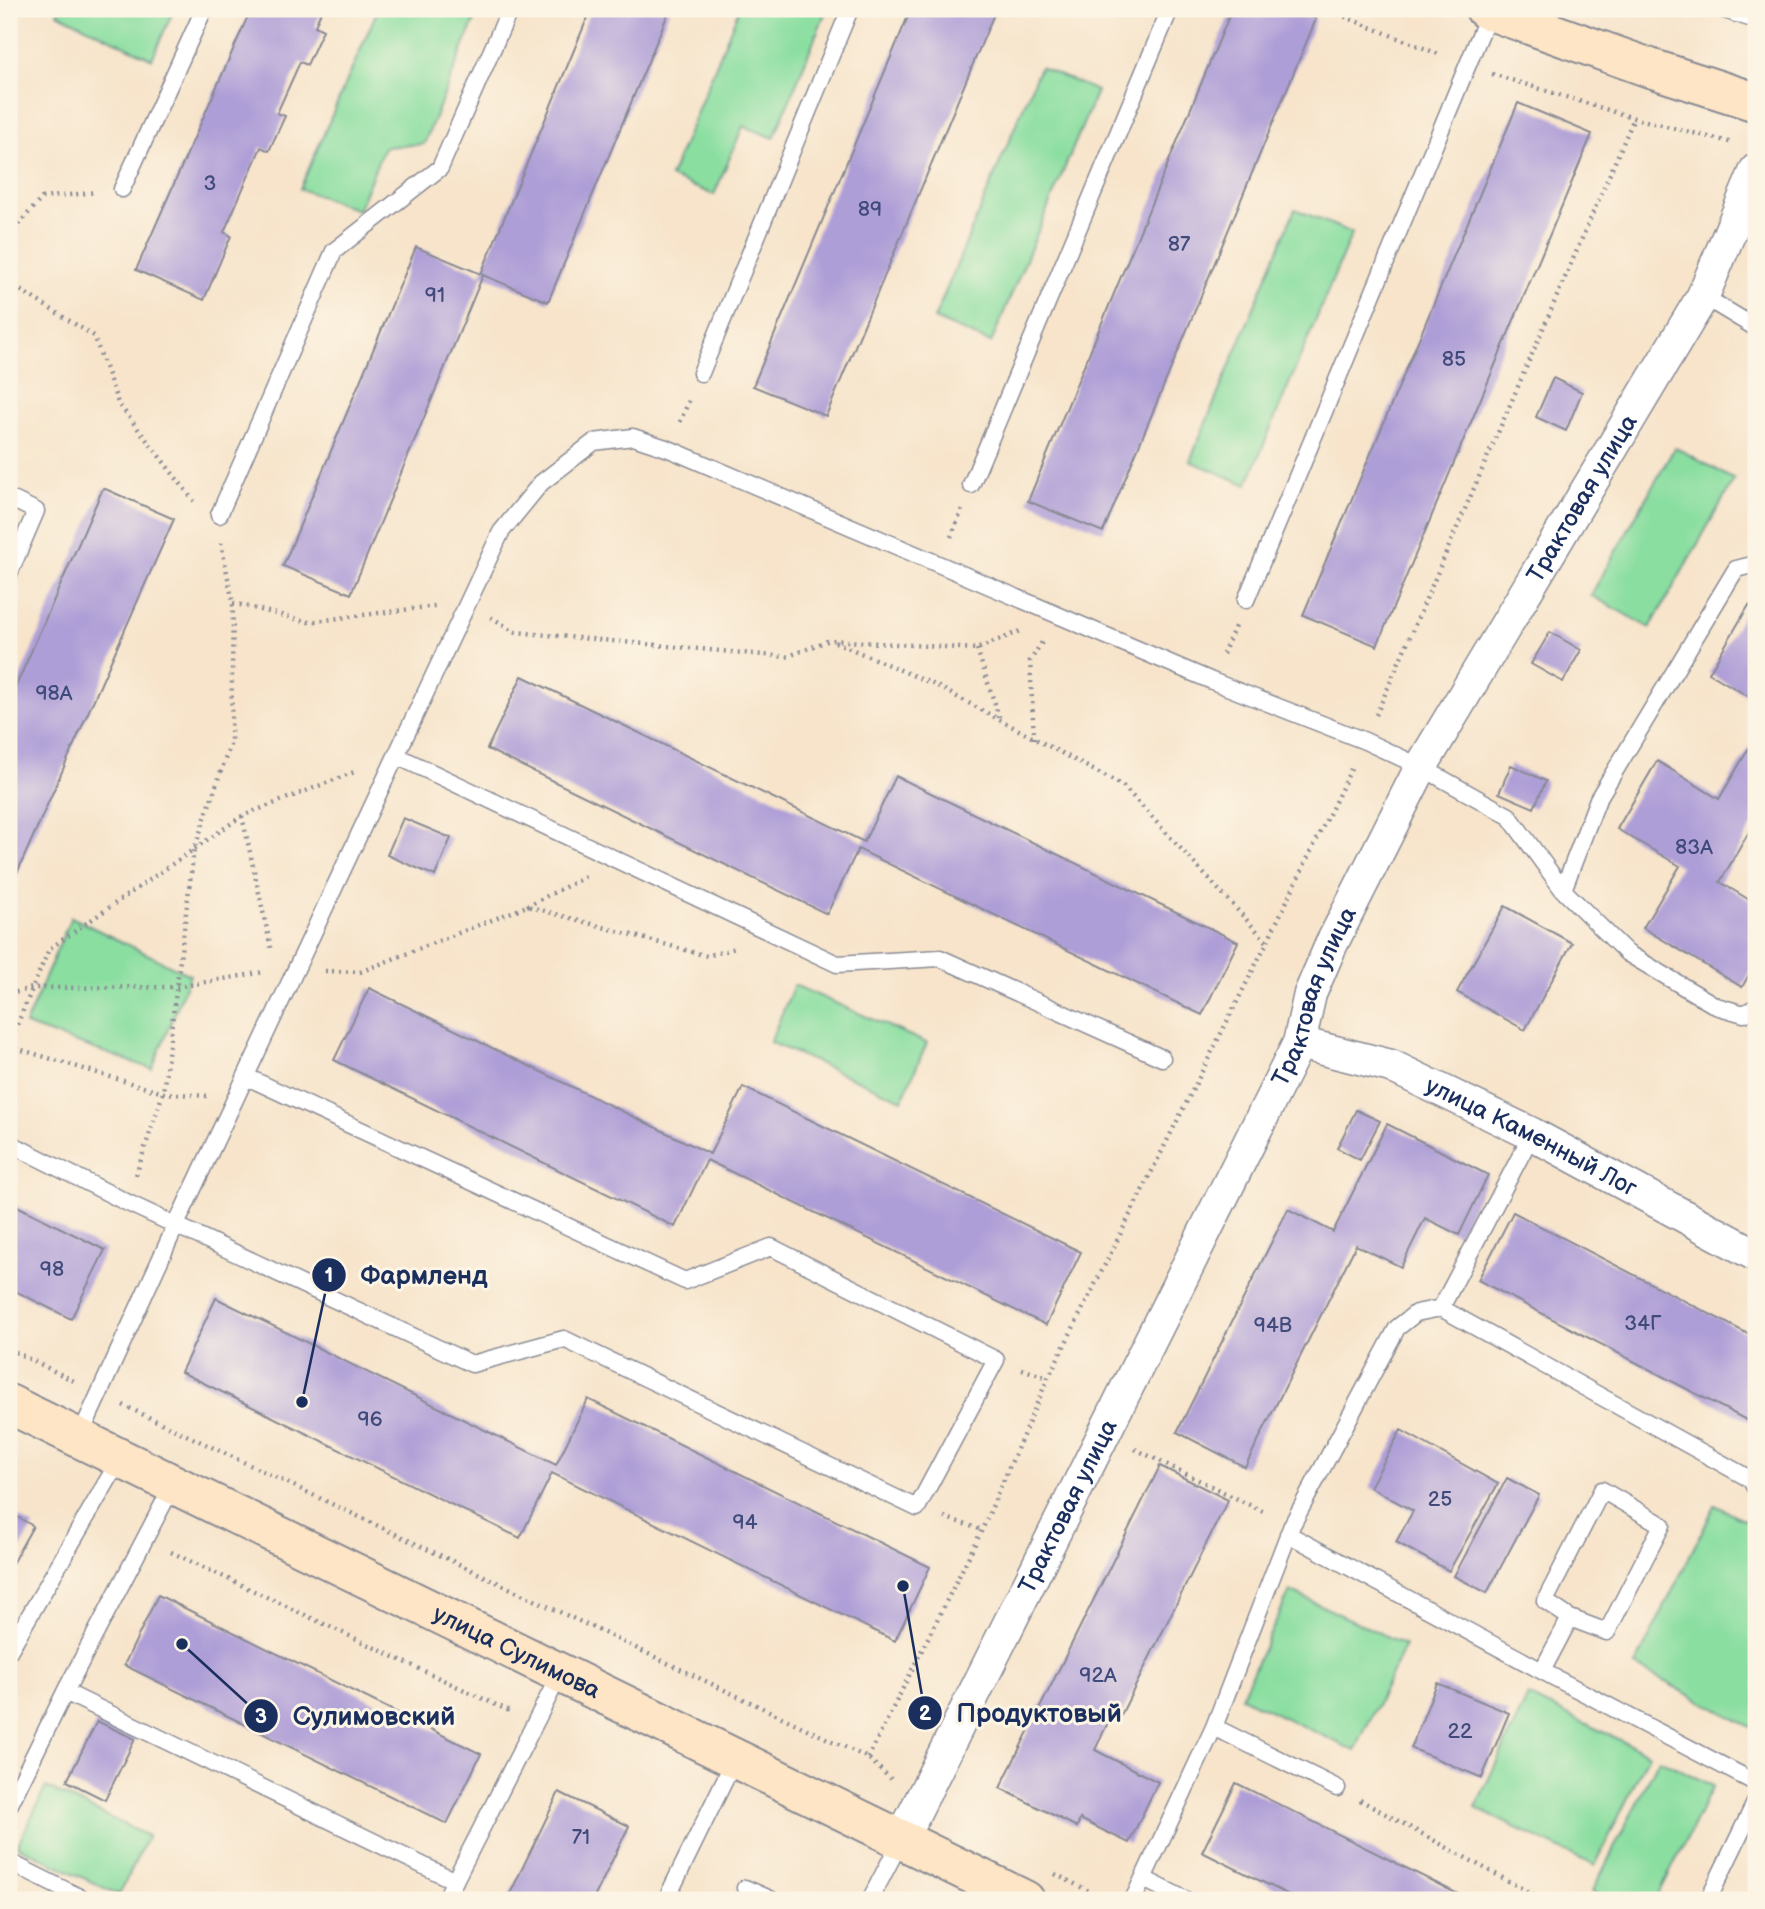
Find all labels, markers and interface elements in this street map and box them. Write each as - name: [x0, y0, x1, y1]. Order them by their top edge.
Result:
- house number: 3: [204, 171, 216, 196]
- house number: 89: [858, 197, 882, 222]
- house number: 87: [1168, 232, 1191, 257]
- house number: 91: [425, 283, 445, 308]
- house number: 85: [1442, 347, 1466, 372]
- street label: Трактовая улица: [1520, 409, 1643, 588]
- house number: 98А: [35, 681, 73, 706]
- house number: 83А: [1675, 835, 1713, 860]
- street label: Трактовая улица: [1265, 902, 1362, 1091]
- street label: улица Каменный Лог: [1421, 1070, 1642, 1203]
- callout: Фармленд: [311, 1251, 501, 1298]
- house number: 98: [40, 1257, 64, 1282]
- text: Фармленд: [360, 1261, 488, 1292]
- text: 1: [325, 1263, 333, 1288]
- house number: 34Г: [1624, 1311, 1662, 1336]
- house number: 94В: [1254, 1313, 1292, 1338]
- house number: 96: [358, 1407, 383, 1432]
- street label: Трактовая улица: [1012, 1415, 1123, 1598]
- house number: 25: [1428, 1487, 1452, 1512]
- house number: 94: [733, 1510, 758, 1535]
- street label: улица Сулимова: [428, 1599, 605, 1705]
- house number: 92А: [1079, 1663, 1117, 1688]
- callout: Продуктовый: [907, 1689, 1136, 1736]
- callout: Сулимовский: [243, 1692, 469, 1739]
- text: Продуктовый: [956, 1699, 1122, 1730]
- text: 2: [919, 1701, 932, 1726]
- text: Сулимовский: [293, 1702, 455, 1733]
- text: 3: [255, 1704, 267, 1729]
- house number: 22: [1448, 1719, 1473, 1744]
- house number: 71: [572, 1825, 590, 1850]

